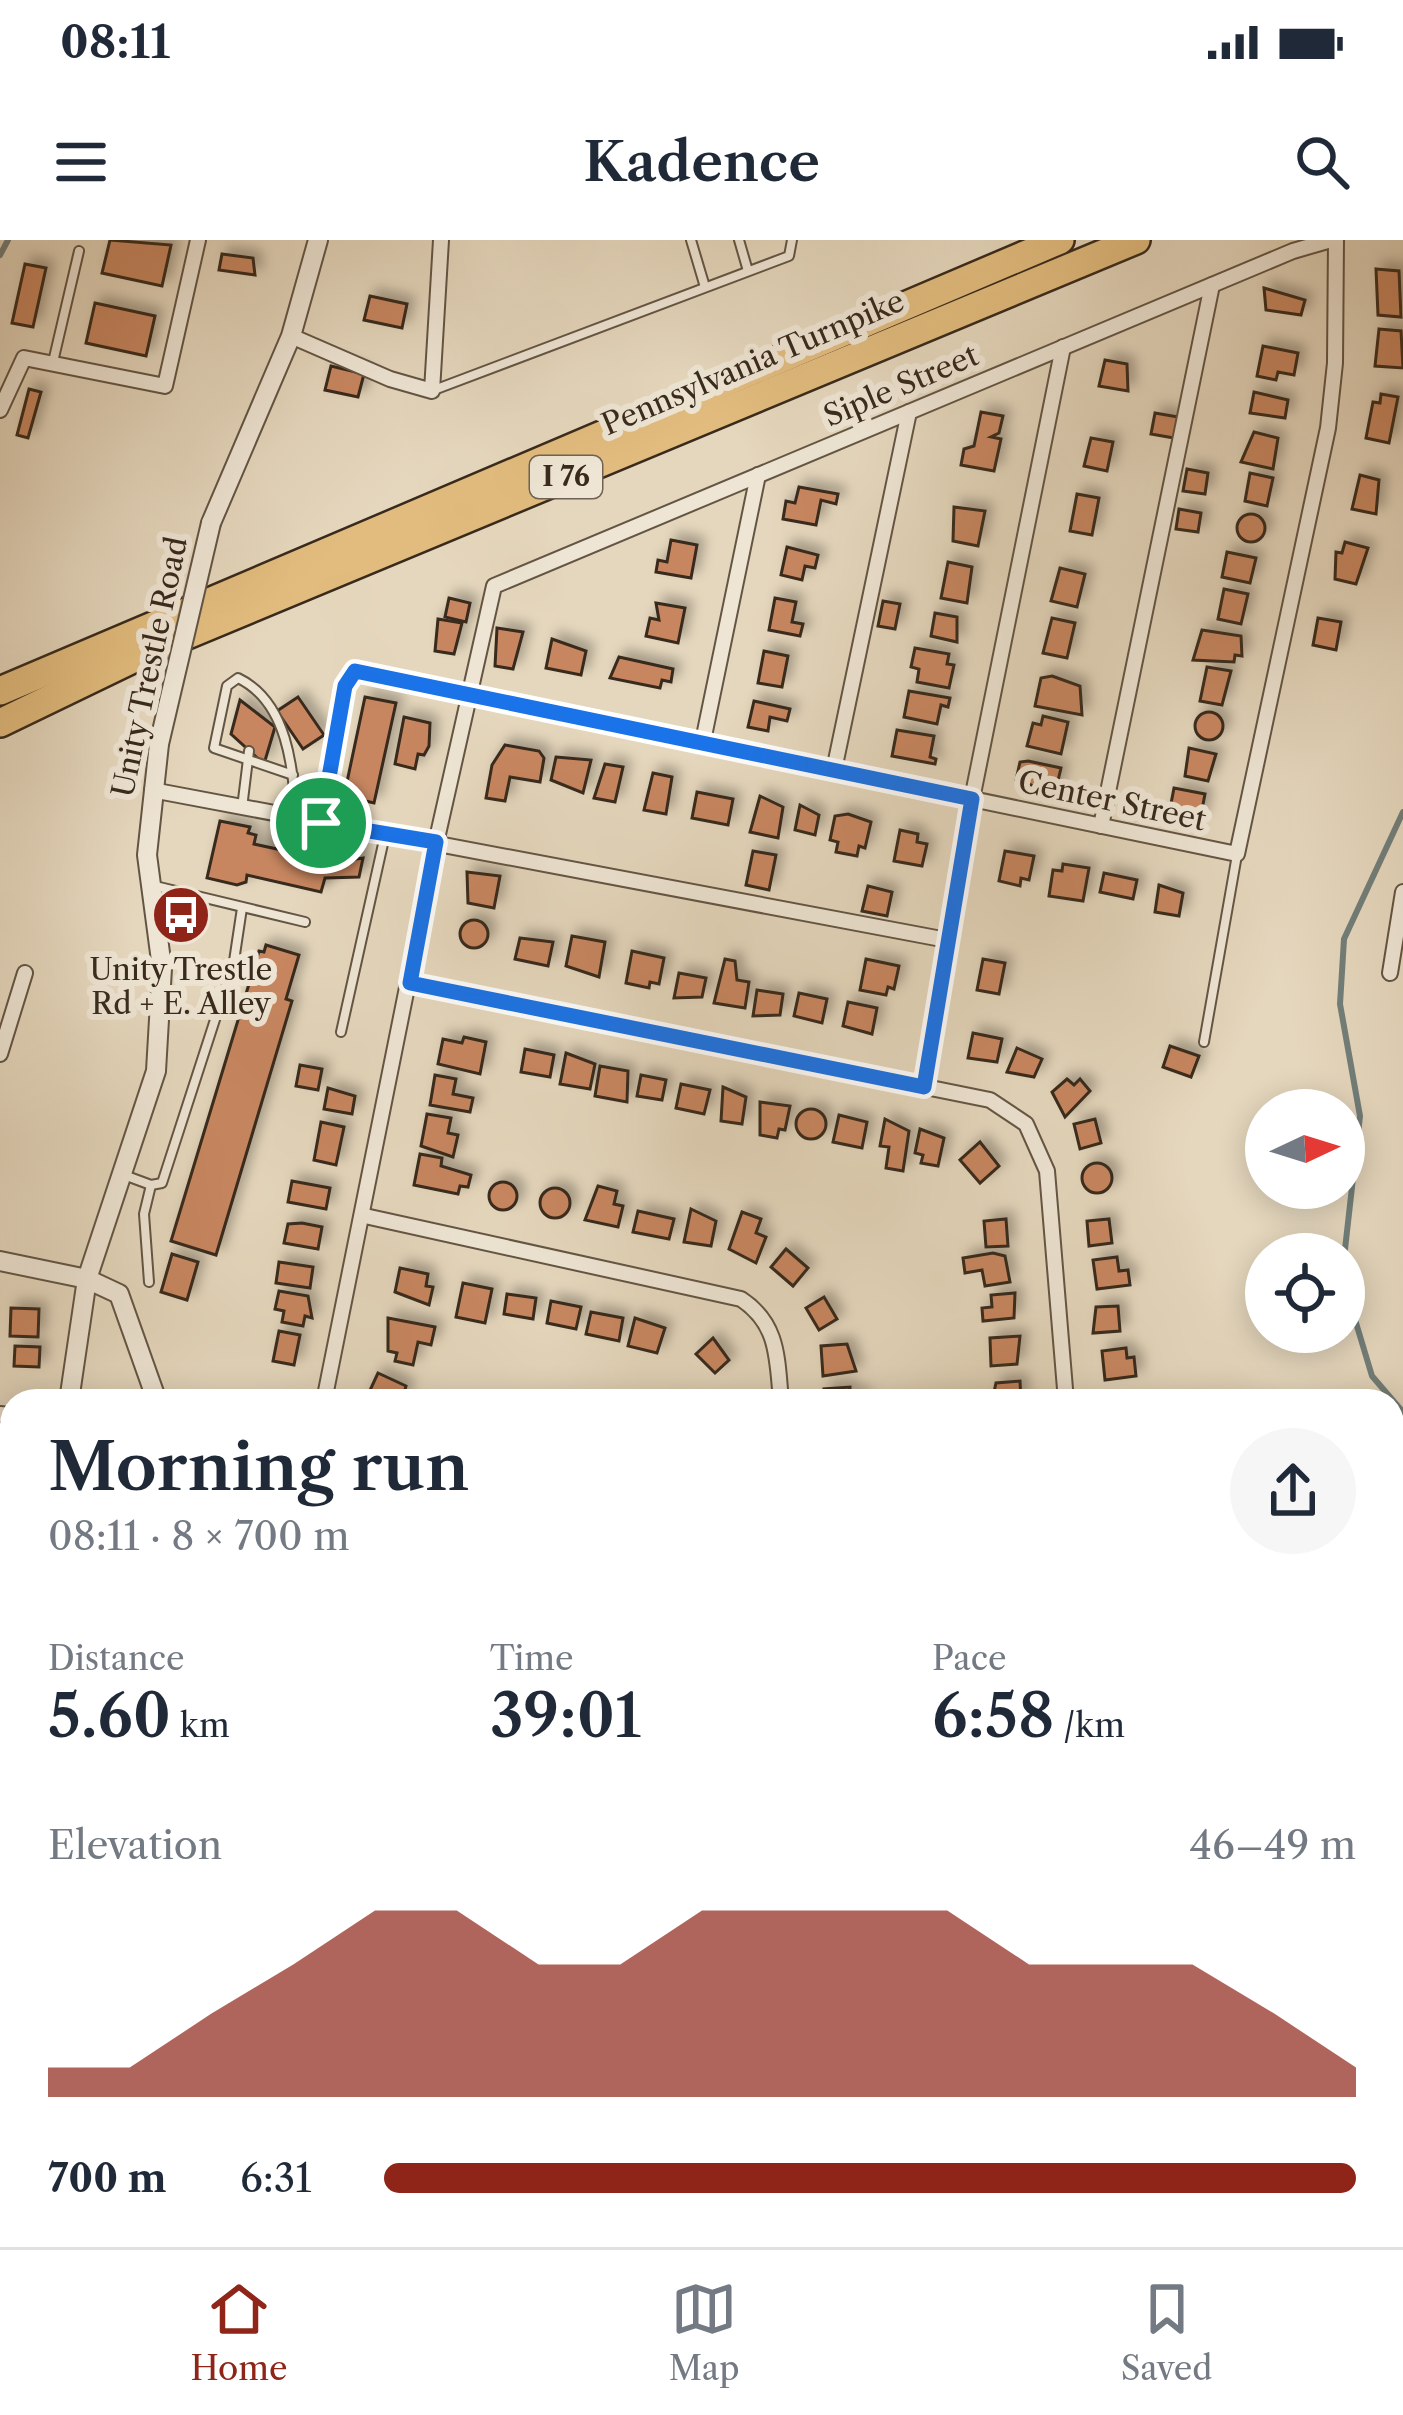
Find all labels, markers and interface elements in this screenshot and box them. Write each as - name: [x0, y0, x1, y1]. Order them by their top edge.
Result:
- text: 08:11: [60, 14, 170, 70]
- icon: menu: [48, 129, 114, 195]
- text: Kadence: [583, 129, 820, 195]
- icon: search: [1289, 129, 1355, 195]
- street label: Pennsylvania Turnpike: [596, 282, 910, 443]
- street label: Siple Street: [818, 336, 984, 435]
- road number: I 76: [530, 456, 602, 498]
- street label: Unity Trestle Road: [104, 533, 195, 800]
- street label: Center Street: [1015, 763, 1210, 839]
- pin: [270, 772, 372, 874]
- icon: arrive: [288, 790, 354, 856]
- bus stop icon: Unity Trestle Rd + E. Alley: [150, 884, 212, 946]
- place label: Unity Trestle Rd + E. Alley: [90, 951, 272, 1022]
- north arrow: [1245, 1089, 1365, 1209]
- map controls: [1245, 1089, 1365, 1353]
- button: locate: [1245, 1233, 1365, 1353]
- text: Morning run: [48, 1426, 469, 1507]
- button: share: [1230, 1428, 1356, 1554]
- text: 08:11 · 8 × 700 m: [48, 1512, 350, 1560]
- text: Distance: [48, 1638, 185, 1679]
- text: Time: [490, 1638, 573, 1679]
- text: Pace: [932, 1638, 1007, 1679]
- text: 5.60: [48, 1679, 171, 1753]
- text: 39:01: [490, 1679, 641, 1753]
- text: 6:58: [932, 1679, 1055, 1753]
- text: km: [171, 1705, 230, 1746]
- text: /km: [1055, 1705, 1125, 1746]
- text: Elevation: [48, 1821, 222, 1869]
- text: 46–49 m: [1190, 1821, 1356, 1869]
- text: 700 m: [48, 2154, 167, 2202]
- text: 6:31: [240, 2154, 312, 2202]
- tab: Home: [191, 2276, 288, 2389]
- tab: Map: [669, 2276, 740, 2389]
- tab: Saved: [1121, 2276, 1212, 2389]

